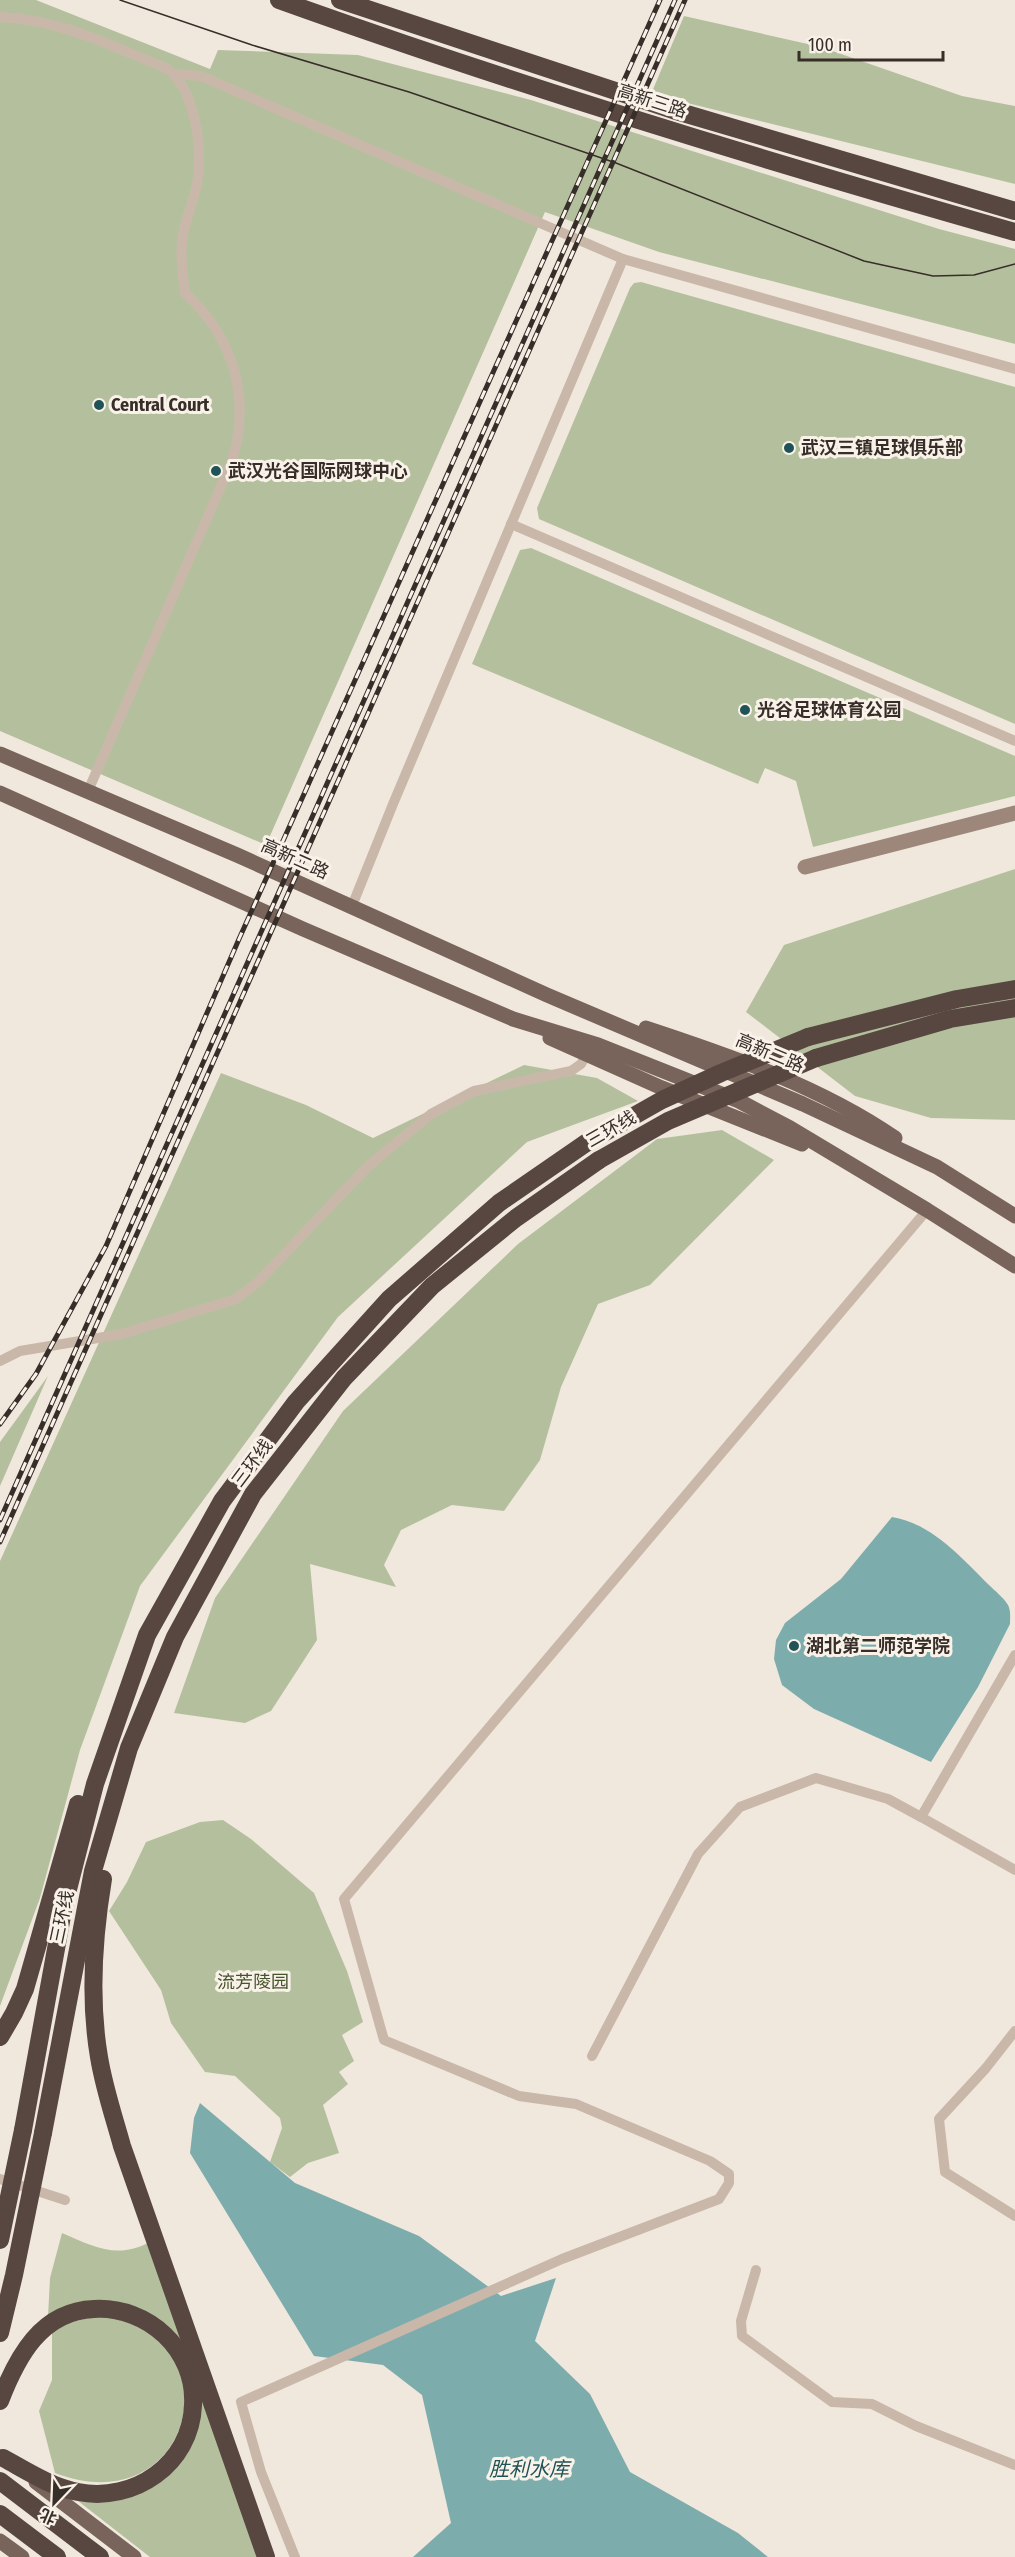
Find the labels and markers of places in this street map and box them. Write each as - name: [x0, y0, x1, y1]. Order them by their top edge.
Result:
- place label: Central Court: [111, 394, 210, 416]
- marker: Central Court: [92, 398, 106, 412]
- place label: 武汉三镇足球俱乐部: [801, 437, 963, 459]
- marker: 武汉三镇足球俱乐部: [782, 441, 796, 455]
- place label: 武汉光谷国际网球中心: [228, 460, 408, 482]
- marker: 武汉光谷国际网球中心: [209, 464, 223, 478]
- place label: 光谷足球体育公园: [757, 699, 901, 721]
- marker: 光谷足球体育公园: [738, 703, 752, 717]
- place label: 湖北第二师范学院: [806, 1635, 950, 1657]
- marker: 湖北第二师范学院: [787, 1639, 801, 1653]

